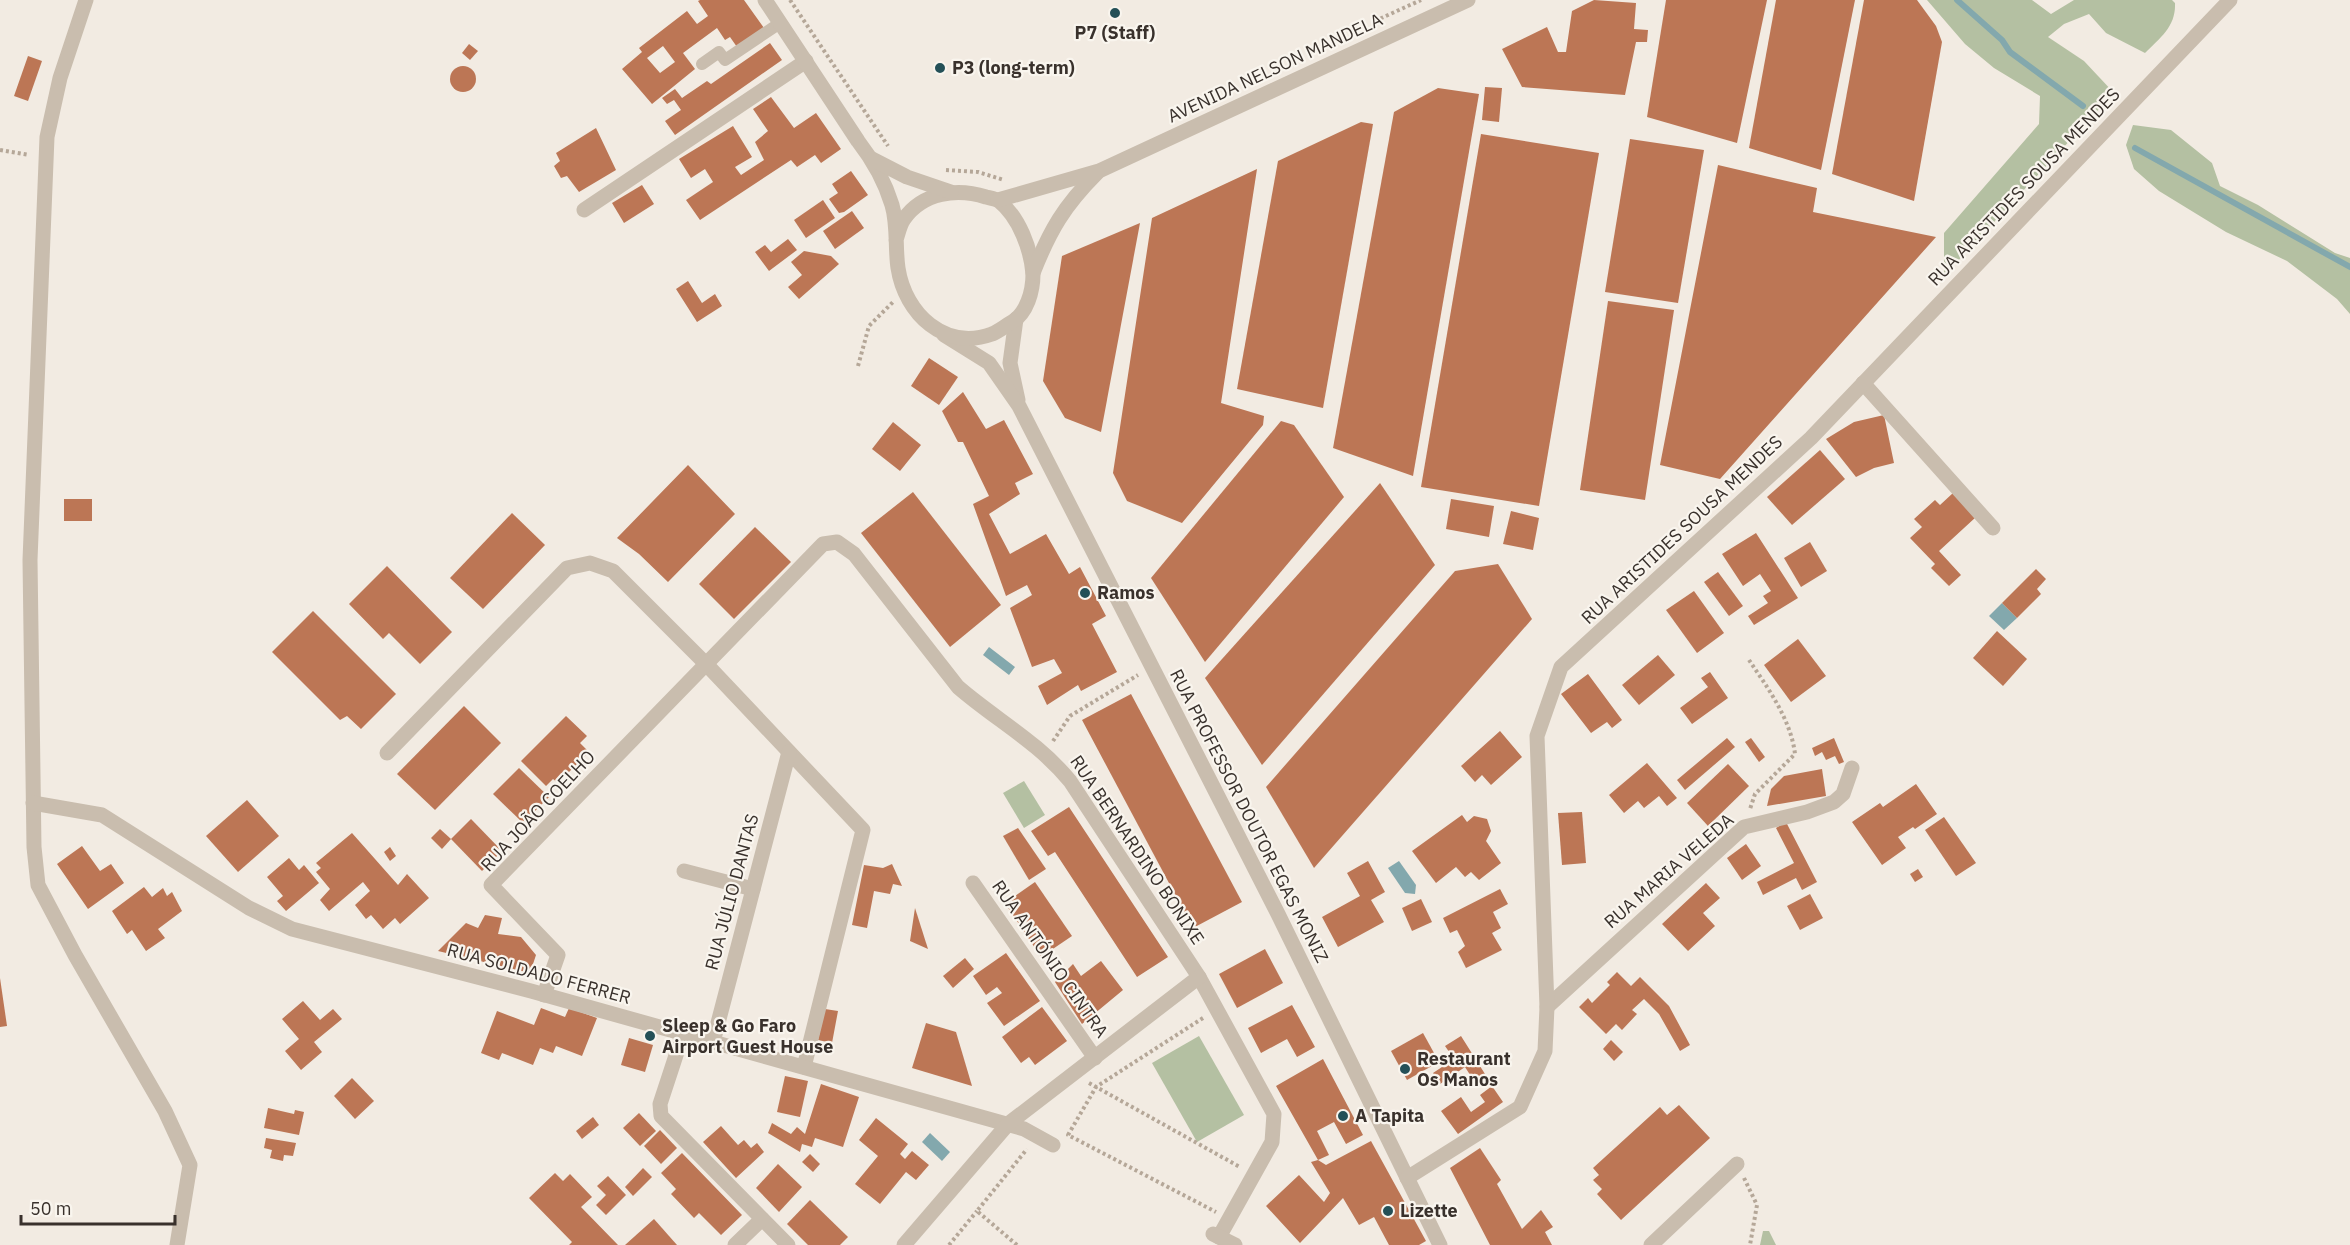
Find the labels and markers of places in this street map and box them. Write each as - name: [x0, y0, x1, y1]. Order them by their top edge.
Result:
- marker: P7 (Staff): [1108, 6, 1122, 20]
- place label: P7 (Staff): [1075, 21, 1155, 44]
- place label: P3 (long-term): [952, 56, 1075, 79]
- marker: P3 (long-term): [933, 61, 947, 75]
- place label: Ramos: [1097, 581, 1155, 604]
- marker: Ramos: [1078, 586, 1092, 600]
- place label: Sleep & Go Faro Airport Guest House: [662, 1014, 833, 1058]
- marker: Sleep & Go Faro Airport Guest House: [643, 1029, 657, 1043]
- place label: Restaurant Os Manos: [1417, 1047, 1511, 1091]
- marker: Restaurant Os Manos: [1398, 1062, 1412, 1076]
- place label: A Tapita: [1355, 1104, 1424, 1127]
- marker: A Tapita: [1336, 1109, 1350, 1123]
- place label: Lizette: [1400, 1199, 1458, 1222]
- marker: Lizette: [1381, 1204, 1395, 1218]

